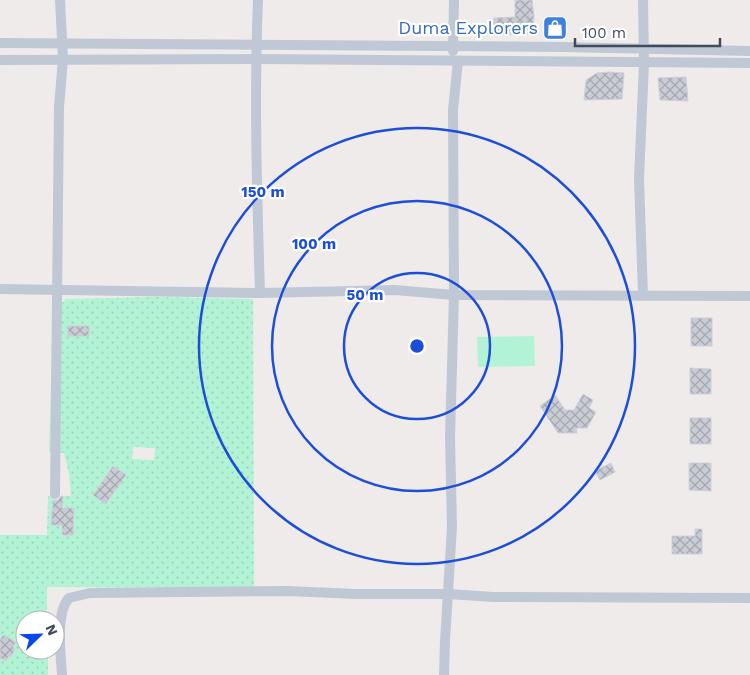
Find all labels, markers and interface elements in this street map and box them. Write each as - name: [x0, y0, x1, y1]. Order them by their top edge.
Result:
- shop icon: Duma Explorers: [542, 15, 568, 41]
- scale bar: [575, 15, 720, 47]
- place label: Duma Explorers: [398, 17, 538, 38]
- text: 100 m: [582, 24, 626, 42]
- text: 150 m: [241, 183, 285, 201]
- text: 100 m: [292, 235, 336, 253]
- text: 50 m: [347, 286, 383, 304]
- centre of rings: [408, 337, 426, 355]
- north arrow: [15, 610, 65, 660]
- text: N: [43, 622, 61, 638]

